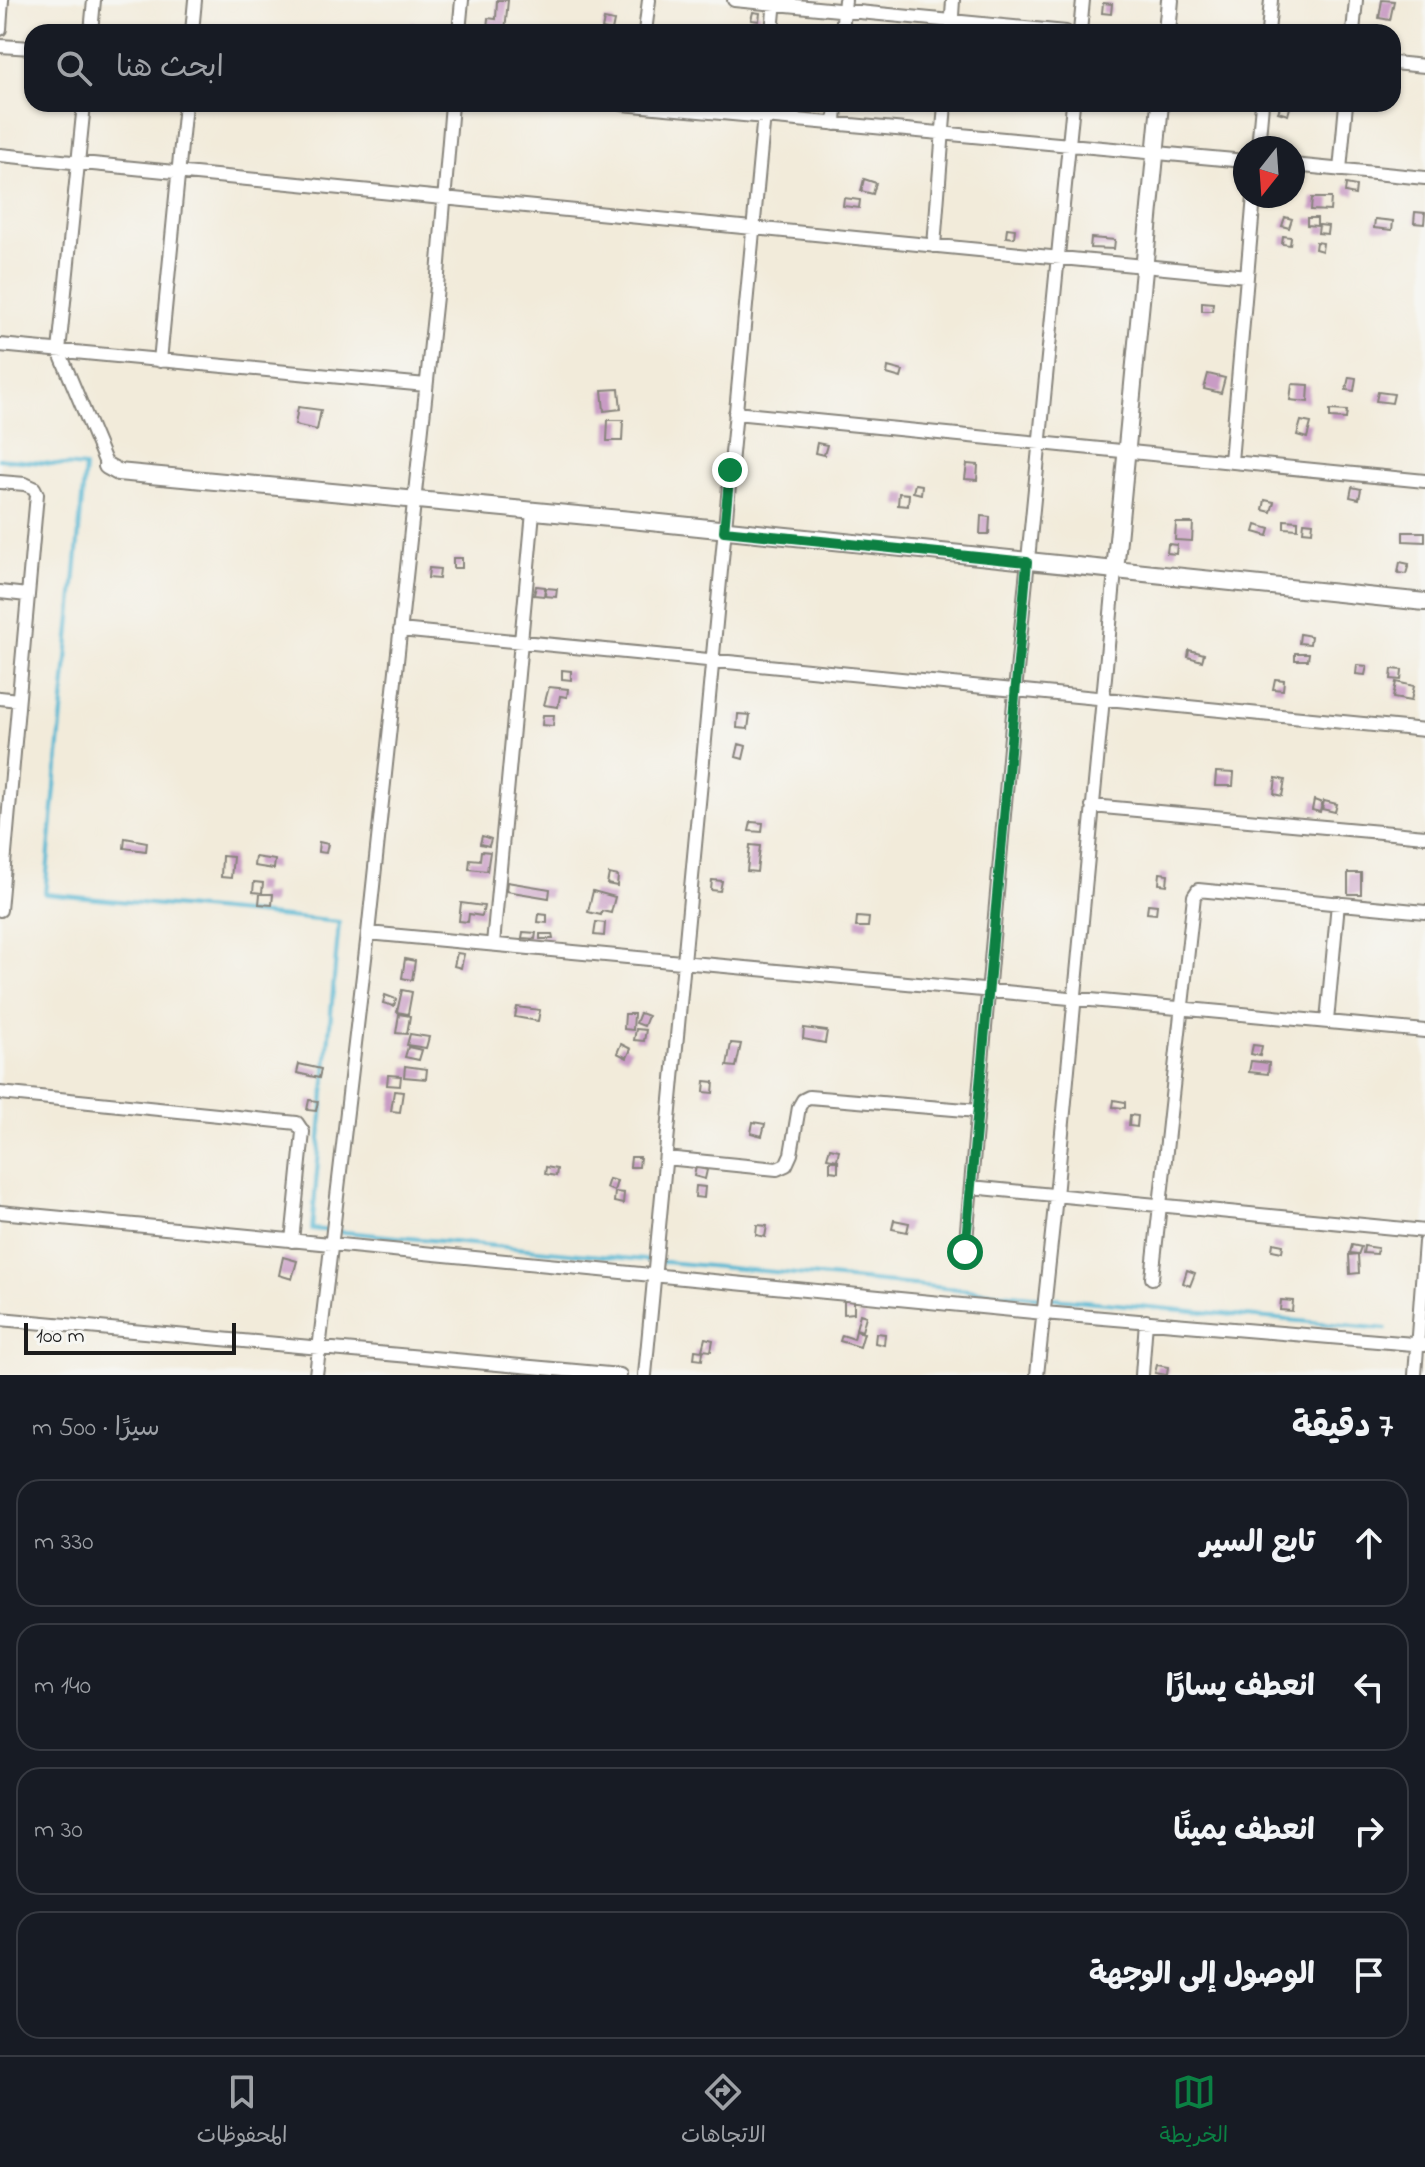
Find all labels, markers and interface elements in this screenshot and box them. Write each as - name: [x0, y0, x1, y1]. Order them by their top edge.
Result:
- search box: [24, 24, 1401, 112]
- icon: search: [52, 46, 96, 90]
- text: ابحث هنا: [116, 47, 224, 91]
- north arrow: [1233, 136, 1305, 208]
- route end: [712, 452, 748, 488]
- route start: [947, 1234, 983, 1270]
- scale bar: [24, 1319, 236, 1355]
- text: 100 m: [36, 1321, 85, 1353]
- text: 7 دقيقة: [1292, 1403, 1393, 1453]
- text: سيرًا · 500 m: [32, 1410, 160, 1448]
- icon: ahead: [1347, 1521, 1391, 1565]
- text: تابع السير: [1201, 1522, 1315, 1566]
- text: 330 m: [34, 1524, 93, 1562]
- icon: left: [1347, 1665, 1391, 1709]
- text: انعطف يسارًا: [1166, 1666, 1315, 1710]
- text: 140 m: [34, 1668, 91, 1706]
- icon: right: [1347, 1809, 1391, 1853]
- text: انعطف يمينًا: [1174, 1810, 1315, 1854]
- text: 30 m: [34, 1812, 83, 1850]
- icon: arrive: [1347, 1953, 1391, 1997]
- text: الوصول إلى الوجهة: [1089, 1954, 1315, 1998]
- tab: المحفوظات: [197, 2070, 287, 2154]
- tab: الاتجاهات: [681, 2070, 766, 2154]
- tab: الخريطة: [1160, 2070, 1228, 2154]

